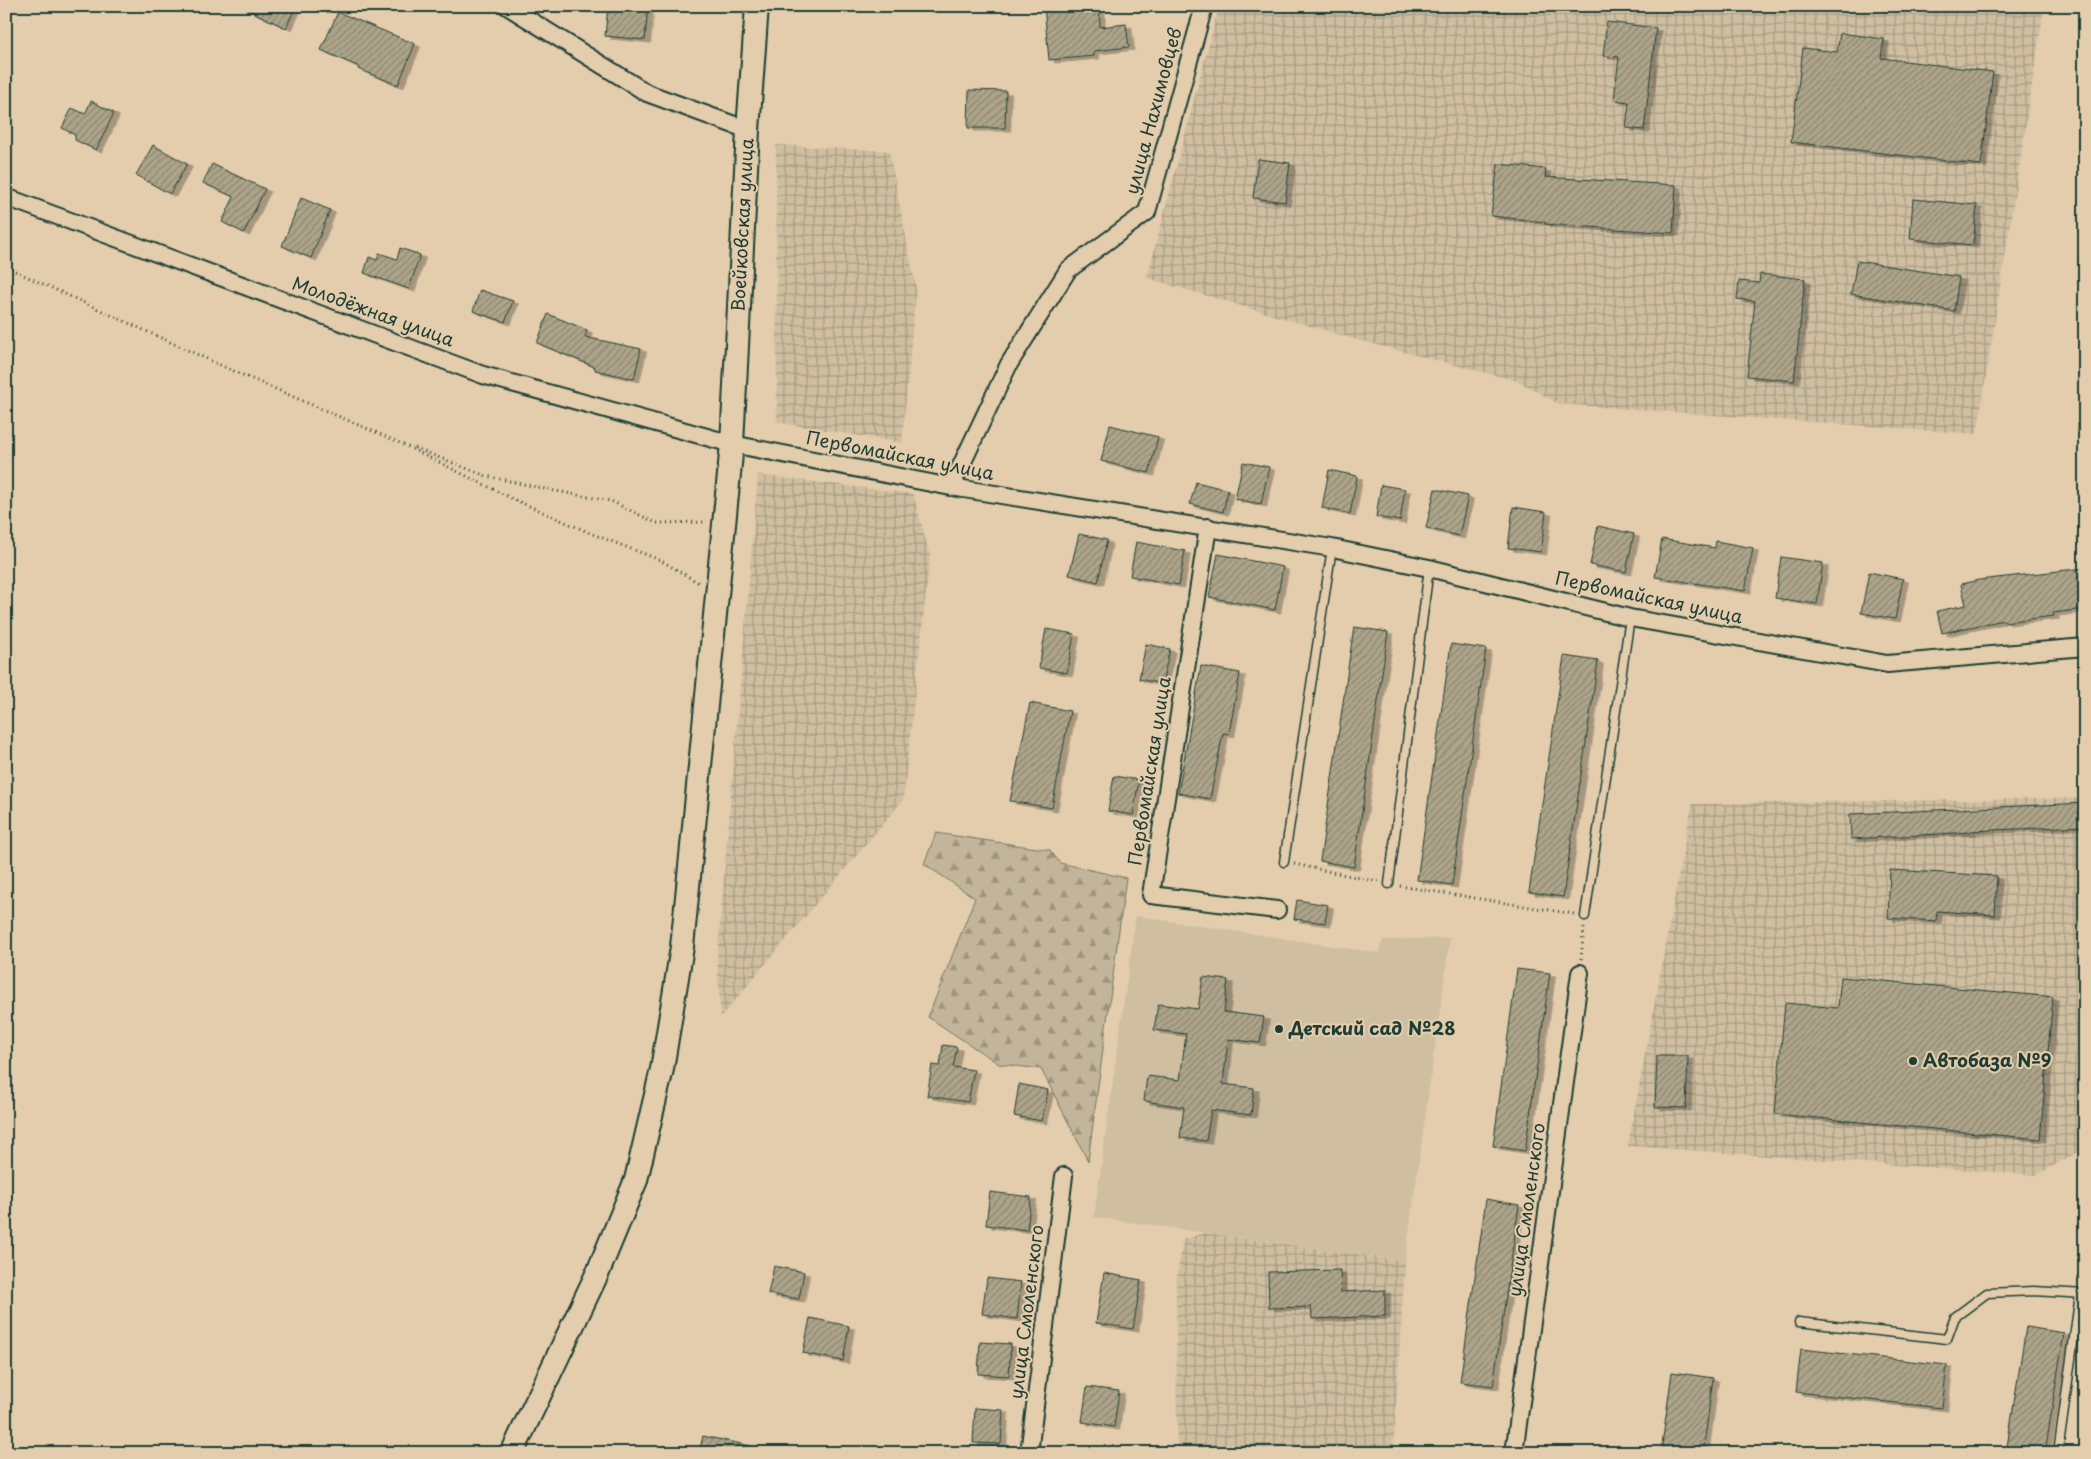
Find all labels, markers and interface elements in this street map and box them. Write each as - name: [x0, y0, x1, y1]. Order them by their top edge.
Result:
- street label: улица Нахимовцев: [1117, 24, 1188, 197]
- street label: Воейковская улица: [723, 137, 760, 312]
- street label: Молодёжная улица: [289, 269, 459, 353]
- street label: Первомайская улица: [804, 423, 997, 486]
- street label: Первомайская улица: [1553, 563, 1746, 630]
- street label: Первомайская улица: [1120, 674, 1177, 867]
- place label: Детский сад №28: [1288, 1014, 1455, 1041]
- marker: Детский сад №28: [1273, 1023, 1285, 1035]
- place label: Автобаза №9: [1923, 1046, 2052, 1073]
- marker: Автобаза №9: [1907, 1055, 1919, 1067]
- street label: улица Смоленского: [1500, 1121, 1551, 1298]
- street label: улица Смоленского: [1001, 1223, 1050, 1400]

